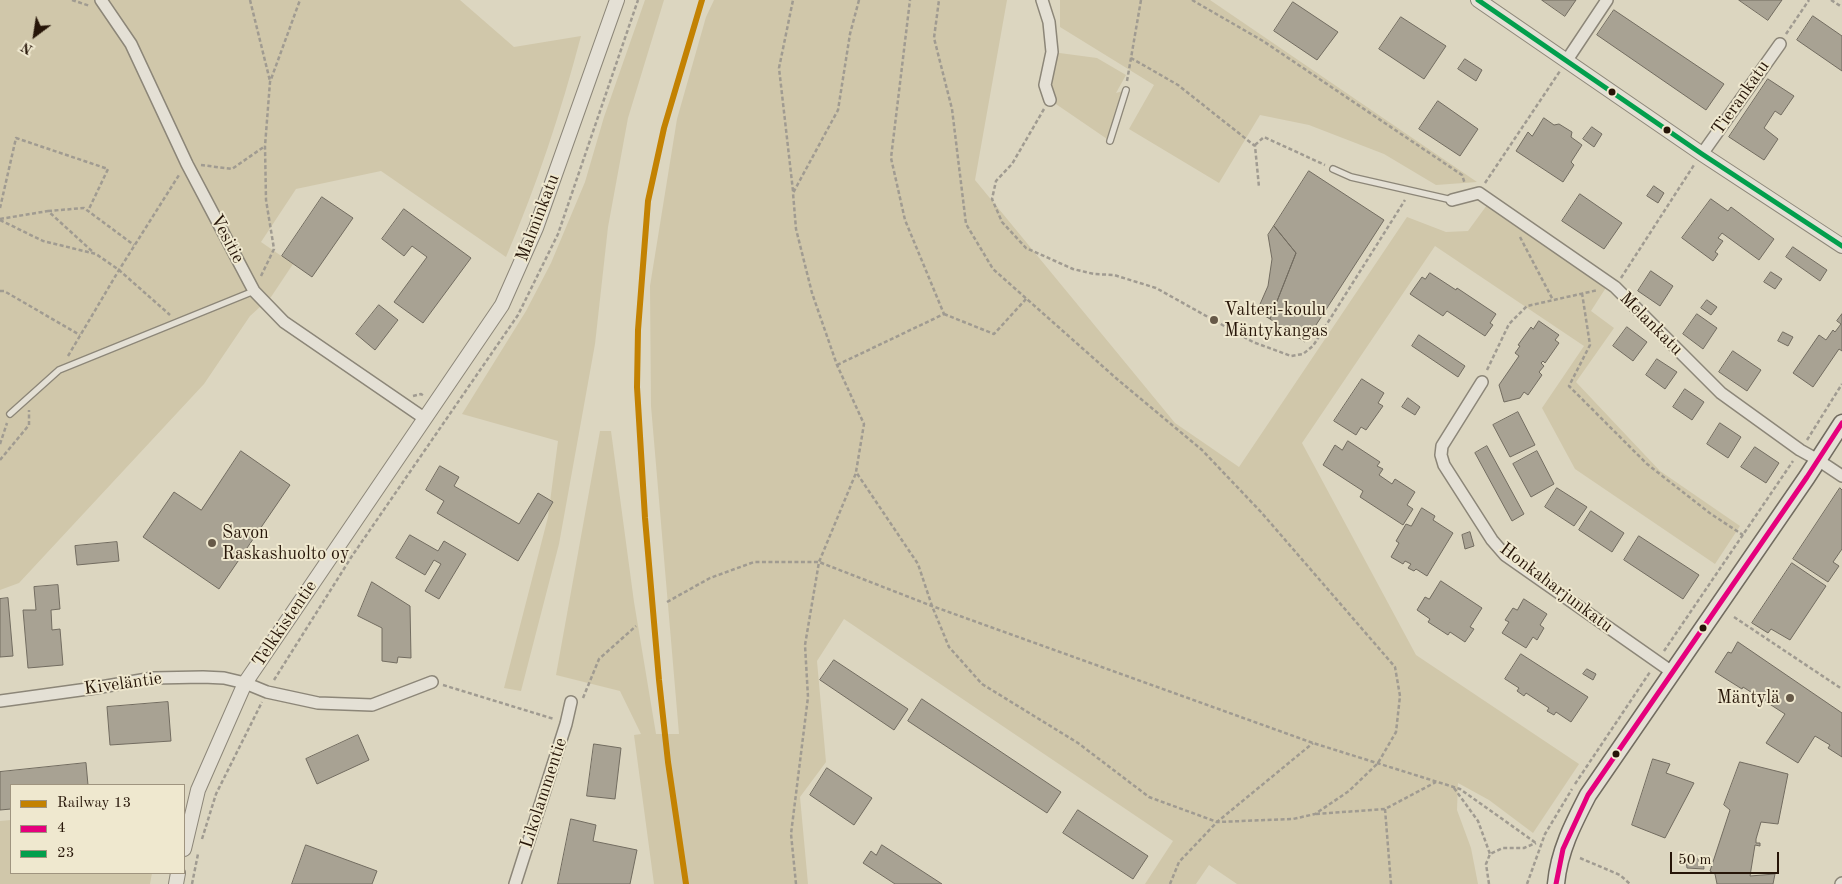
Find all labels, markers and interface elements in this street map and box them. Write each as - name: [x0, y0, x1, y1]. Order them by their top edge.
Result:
- north arrow: [10, 10, 60, 60]
- text: N: [19, 39, 35, 57]
- street label: Tierankatu: [1707, 57, 1775, 139]
- unlabelled marker: [1607, 87, 1617, 97]
- unlabelled marker: [1662, 125, 1672, 135]
- street label: Malminkatu: [511, 171, 565, 265]
- street label: Vesitie: [205, 211, 249, 267]
- street label: Melankatu: [1615, 288, 1687, 360]
- place label: Valteri-koulu Mäntykangas: [1224, 299, 1328, 342]
- marker: Valteri-koulu Mäntykangas: [1208, 314, 1220, 326]
- place label: Savon Raskashuolto oy: [222, 522, 350, 564]
- marker: Savon Raskashuolto oy: [206, 537, 218, 549]
- street label: Honkaharjunkatu: [1495, 538, 1617, 638]
- street label: Telkkistentie: [248, 577, 322, 671]
- unlabelled marker: [1698, 623, 1708, 633]
- street label: Kiveläntie: [83, 668, 163, 700]
- place label: Mäntylä: [1717, 687, 1780, 709]
- marker: Mäntylä: [1784, 692, 1796, 704]
- street label: Likolammentie: [516, 735, 572, 851]
- unlabelled marker: [1611, 749, 1621, 759]
- legend: [10, 784, 185, 874]
- text: Railway 13: [57, 796, 131, 811]
- text: 4: [57, 821, 66, 836]
- scale bar: [1672, 842, 1781, 874]
- text: 23: [57, 846, 74, 861]
- text: 50 m: [1678, 853, 1712, 868]

